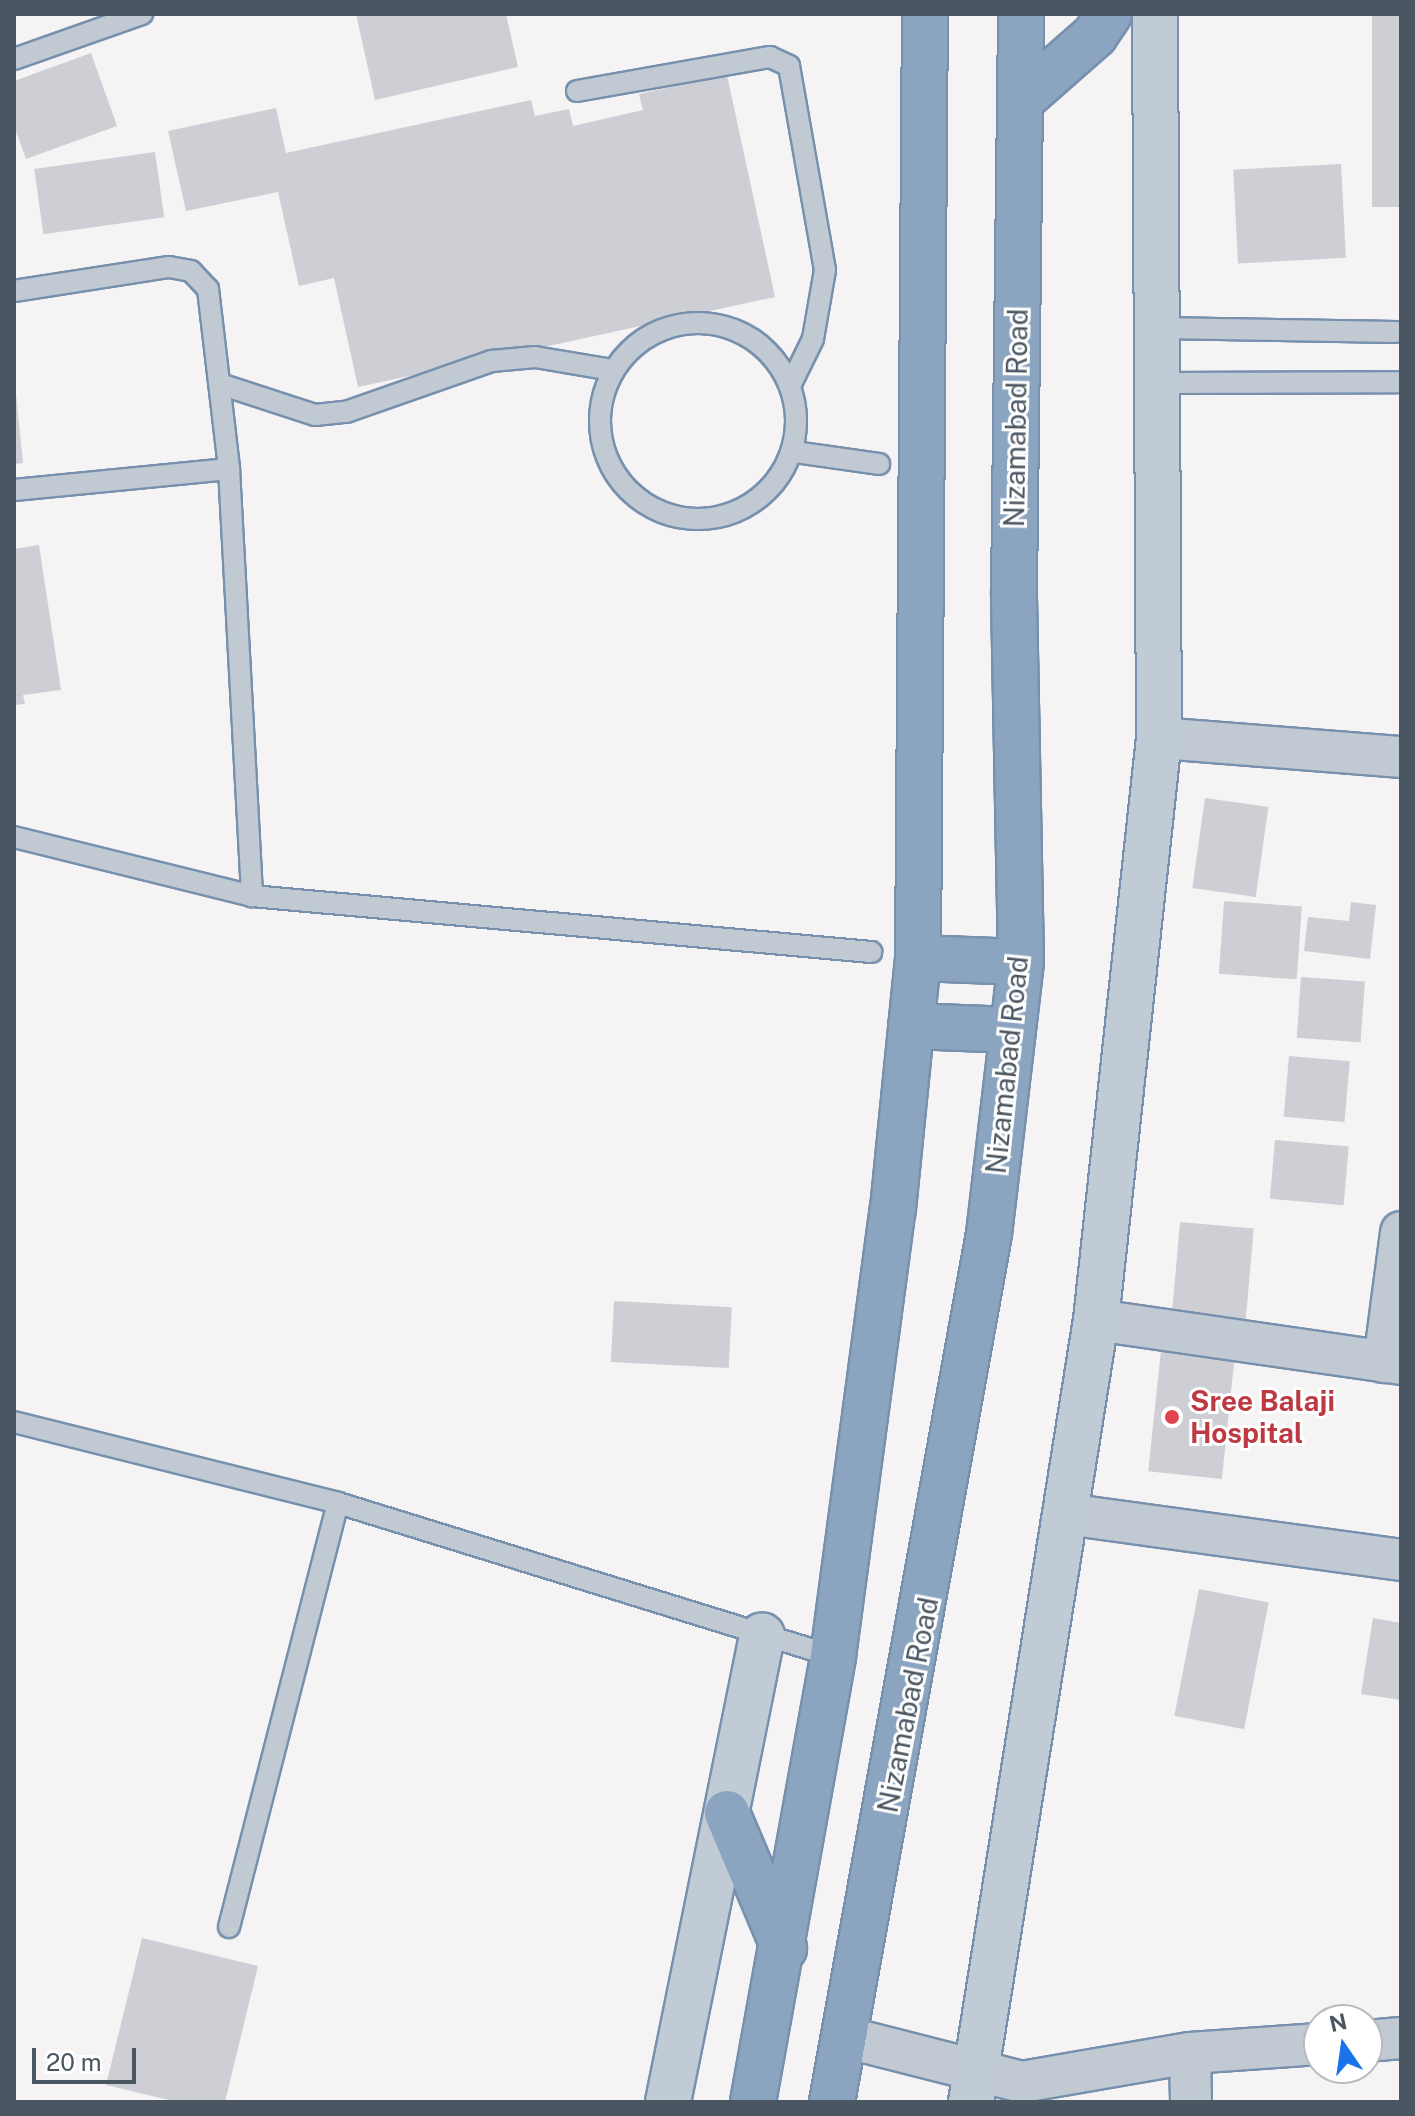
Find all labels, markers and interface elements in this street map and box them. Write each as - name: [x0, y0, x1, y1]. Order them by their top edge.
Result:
- street label: Nizamabad Road: [997, 308, 1035, 528]
- street label: Nizamabad Road: [979, 955, 1035, 1175]
- place label: Sree Balaji Hospital: [1190, 1384, 1335, 1450]
- marker: Sree Balaji Hospital: [1161, 1406, 1183, 1428]
- street label: Nizamabad Road: [871, 1595, 945, 1815]
- north arrow: [1303, 2004, 1383, 2084]
- text: N: [1327, 2008, 1349, 2037]
- scale bar: [36, 2032, 140, 2082]
- text: 20 m: [46, 2048, 102, 2076]

